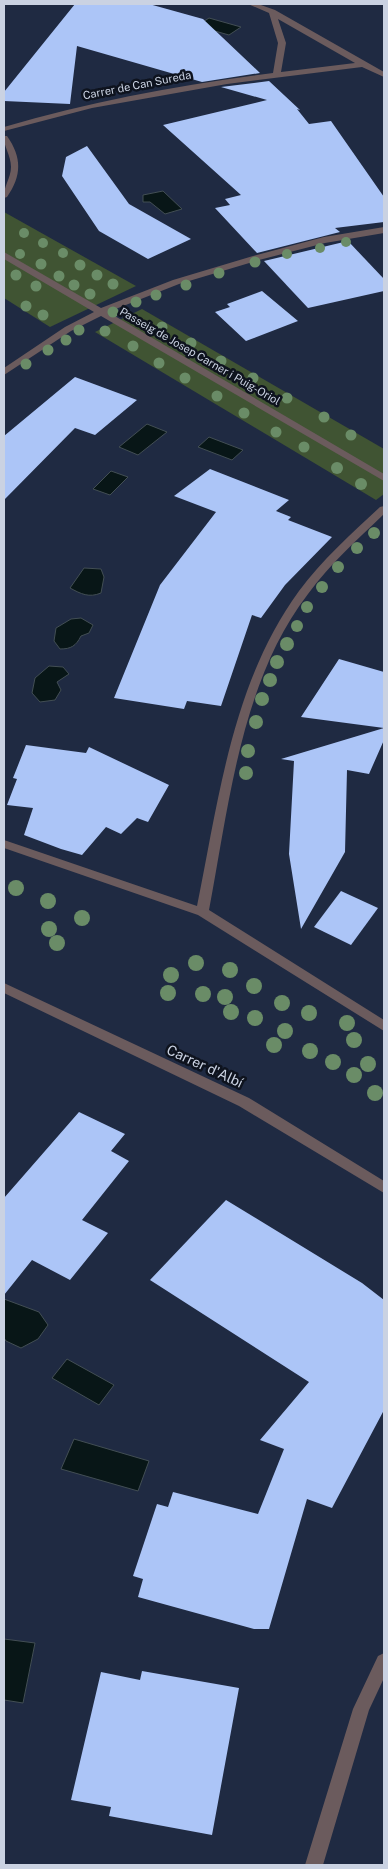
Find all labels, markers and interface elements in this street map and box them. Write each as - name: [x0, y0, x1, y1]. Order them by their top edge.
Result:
- street label: Carrer de Can Sureda: [82, 69, 192, 101]
- street label: Passeig de Josep Carner i Puig-Oriol: [118, 305, 282, 407]
- street label: Carrer d'Albí: [164, 1041, 246, 1091]

